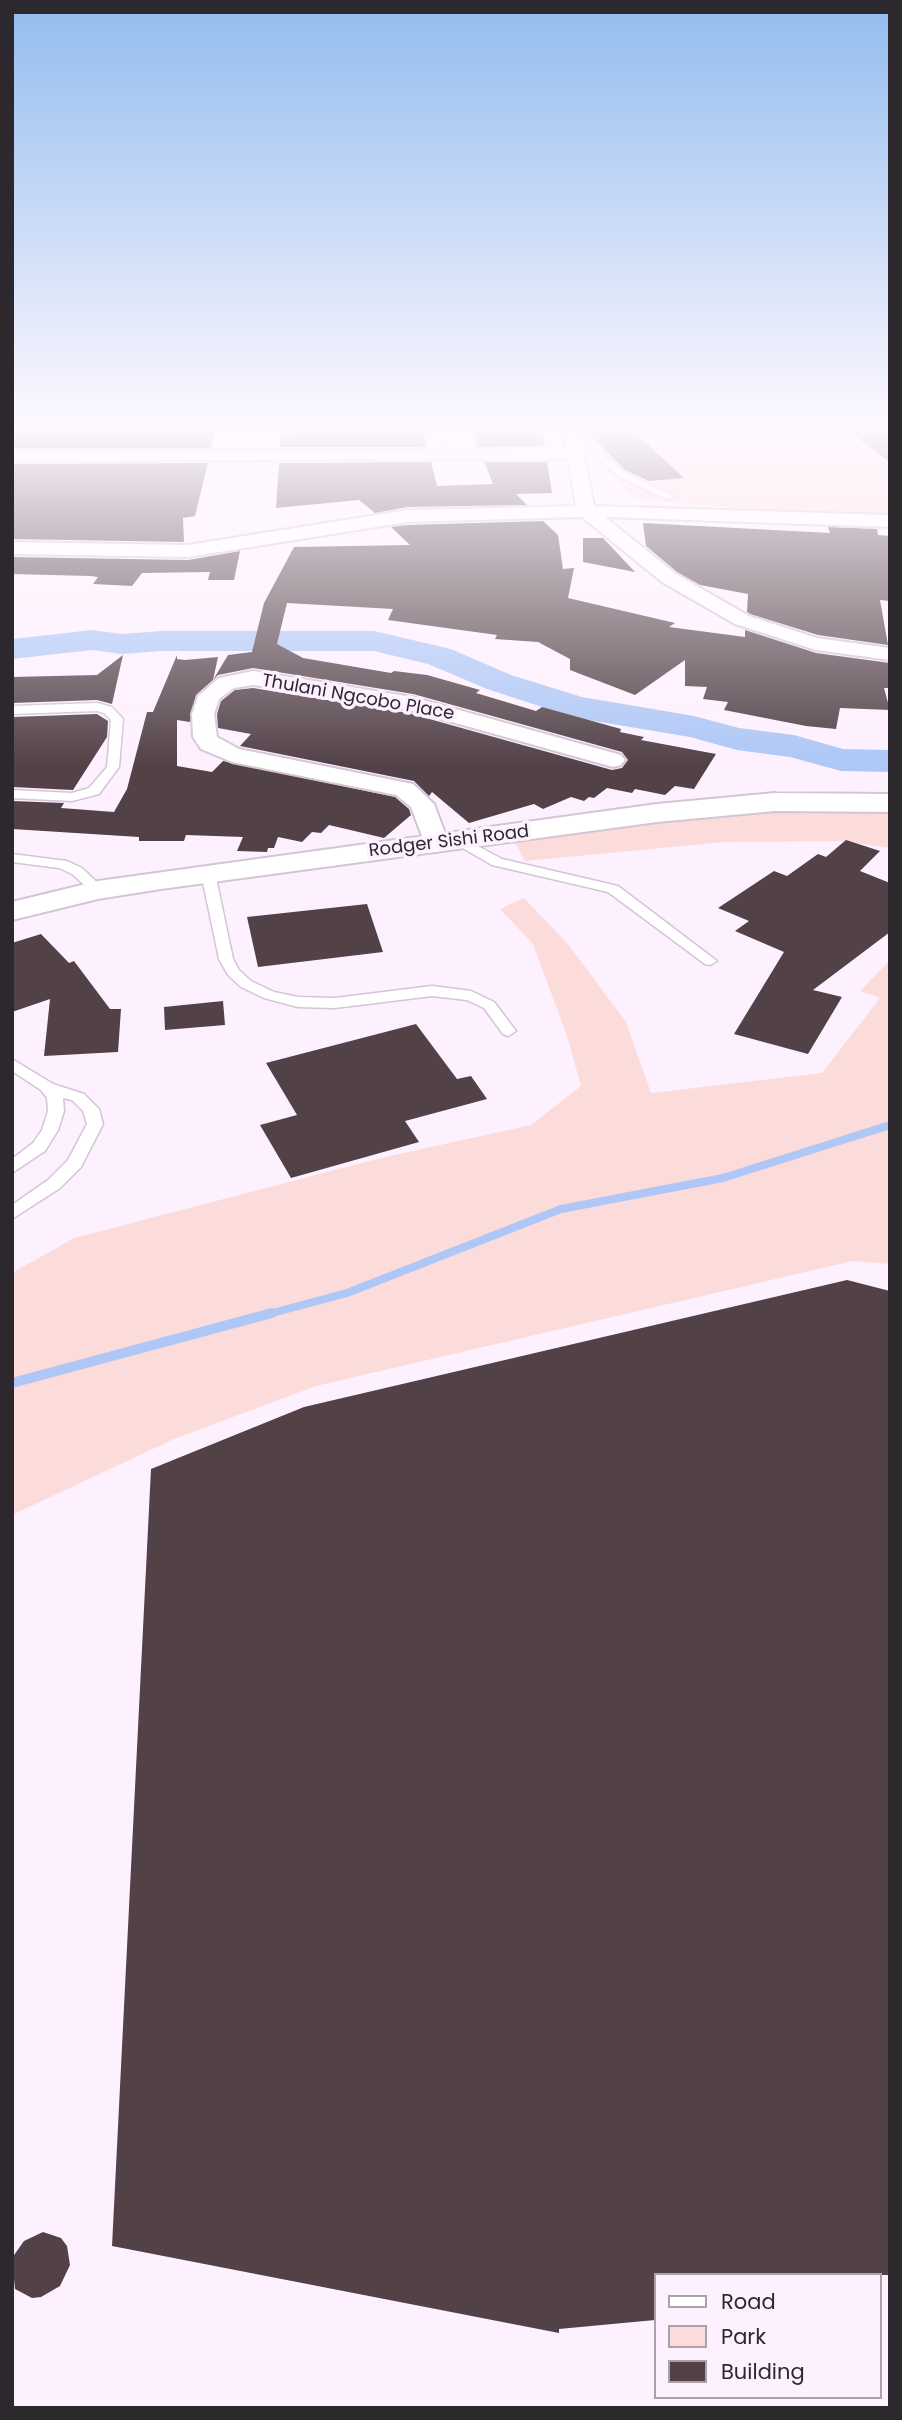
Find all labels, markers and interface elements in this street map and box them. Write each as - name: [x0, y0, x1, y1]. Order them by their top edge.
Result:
- street label: Thulani Ngcobo Place: [260, 670, 456, 726]
- street label: Rodger Sishi Road: [368, 821, 530, 863]
- legend: [654, 2273, 881, 2399]
- text: Road: [721, 2287, 776, 2316]
- text: Park: [721, 2322, 766, 2351]
- text: Building: [721, 2357, 805, 2386]

